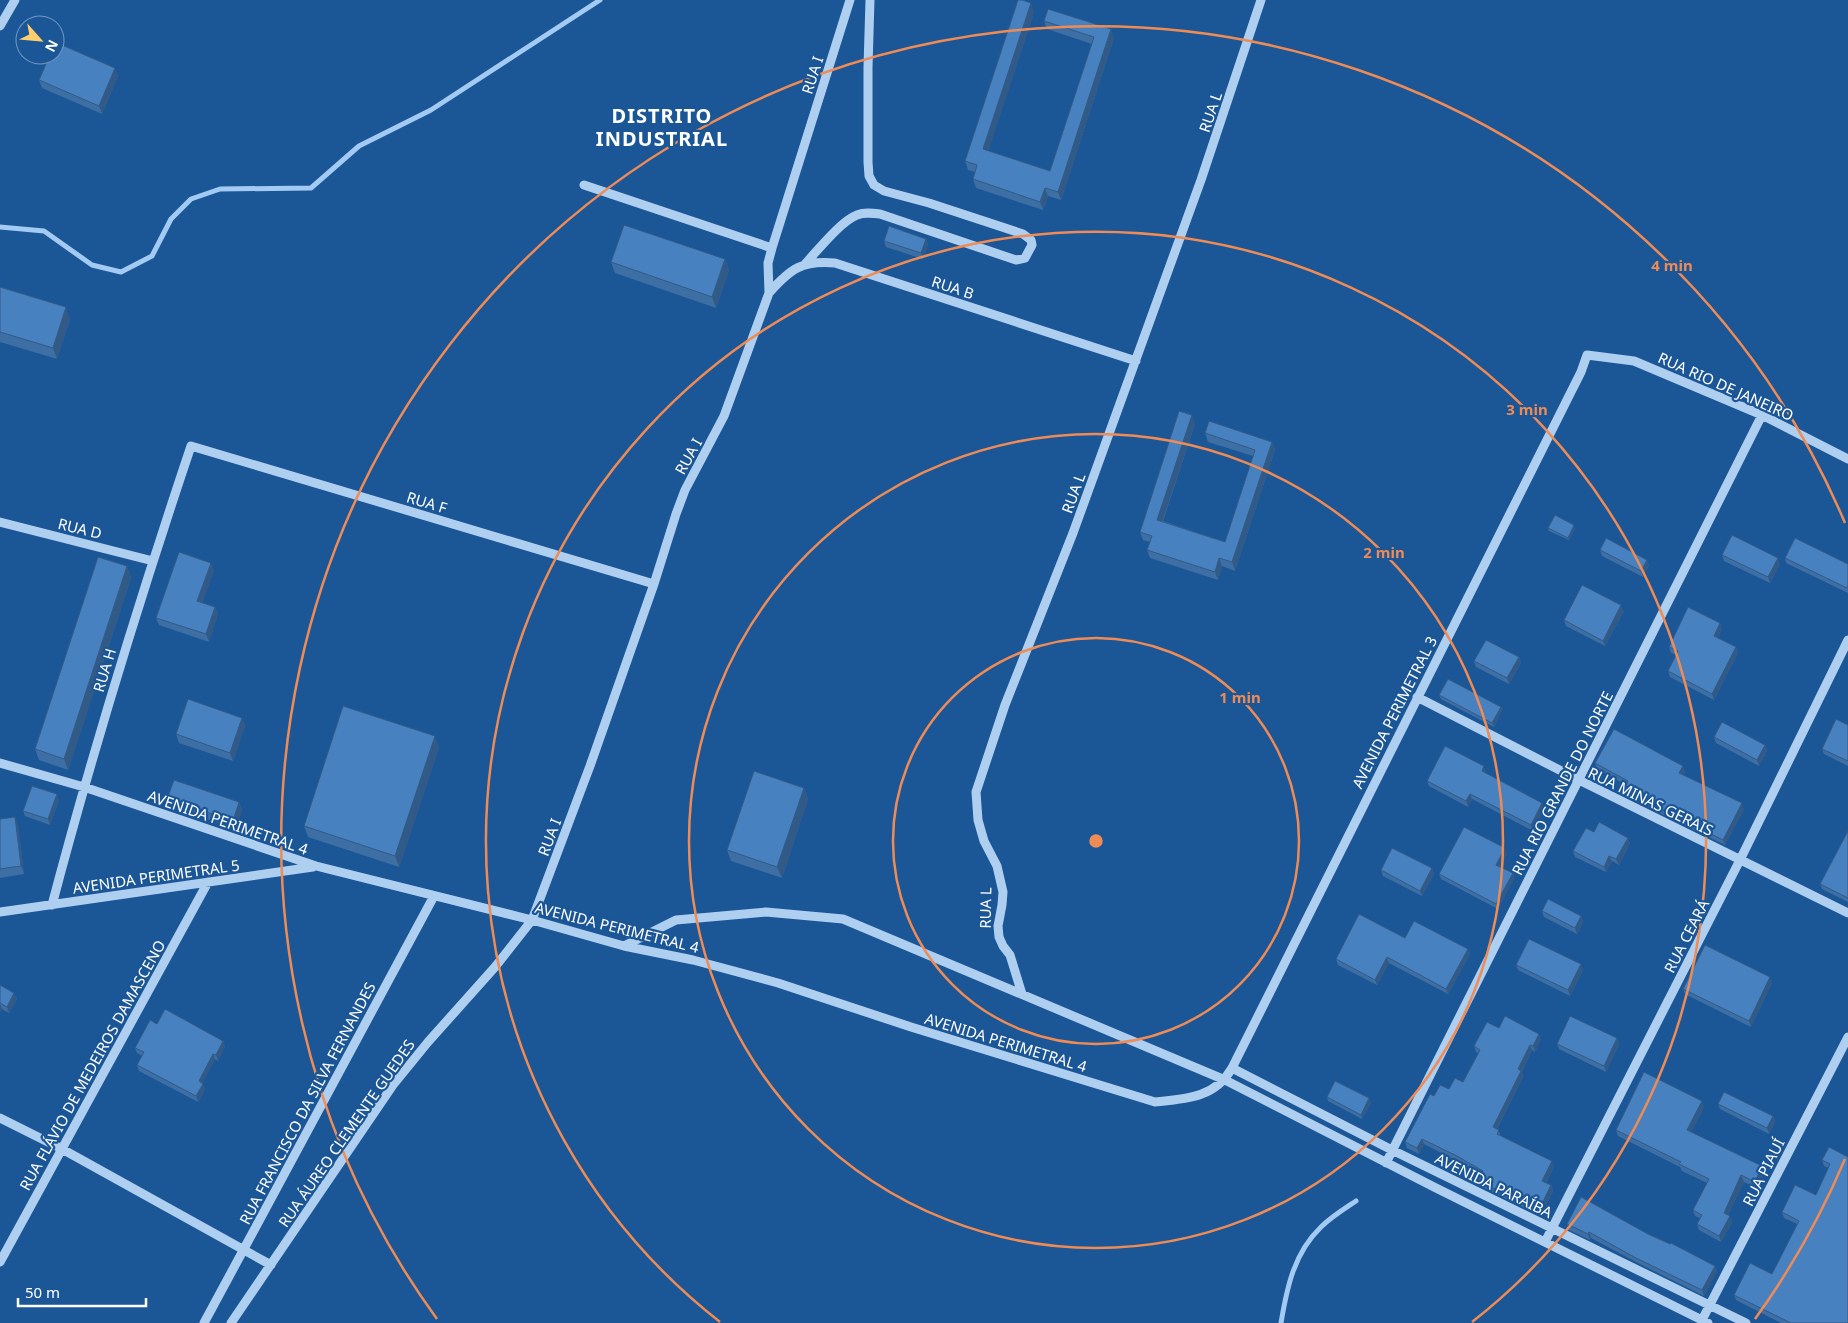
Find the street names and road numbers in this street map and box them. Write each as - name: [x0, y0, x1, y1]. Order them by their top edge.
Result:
- street label: RUA I: [797, 53, 827, 97]
- street label: RUA L: [1194, 89, 1226, 135]
- street label: RUA B: [929, 271, 977, 303]
- street label: RUA RIO DE JANEIRO: [1655, 347, 1797, 425]
- street label: RUA I: [670, 434, 706, 478]
- street label: RUA L: [1057, 470, 1090, 516]
- street label: RUA F: [404, 486, 450, 518]
- street label: RUA D: [56, 513, 104, 543]
- street label: AVENIDA PERIMETRAL 3: [1347, 632, 1441, 792]
- street label: RUA H: [88, 646, 120, 694]
- street label: RUA RIO GRANDE DO NORTE: [1507, 688, 1617, 878]
- street label: RUA MINAS GERAIS: [1585, 762, 1717, 840]
- street label: AVENIDA PERIMETRAL 4: [145, 785, 311, 859]
- street label: RUA I: [533, 815, 565, 859]
- street label: AVENIDA PERIMETRAL 5: [71, 854, 241, 898]
- street label: RUA L: [975, 887, 995, 929]
- street label: RUA CEARÁ: [1659, 895, 1713, 976]
- street label: AVENIDA PERIMETRAL 4: [533, 897, 701, 957]
- street label: RUA FLÁVIO DE MEDEIROS DAMASCENO: [15, 936, 169, 1194]
- street label: RUA FRANCISCO DA SILVA FERNANDES: [234, 978, 380, 1228]
- street label: AVENIDA PERIMETRAL 4: [923, 1008, 1090, 1076]
- street label: RUA ÁUREO CLEMENTE GUEDES: [273, 1035, 419, 1231]
- street label: RUA PIAUÍ: [1737, 1135, 1789, 1209]
- street label: AVENIDA PARAÍBA: [1432, 1148, 1556, 1222]

